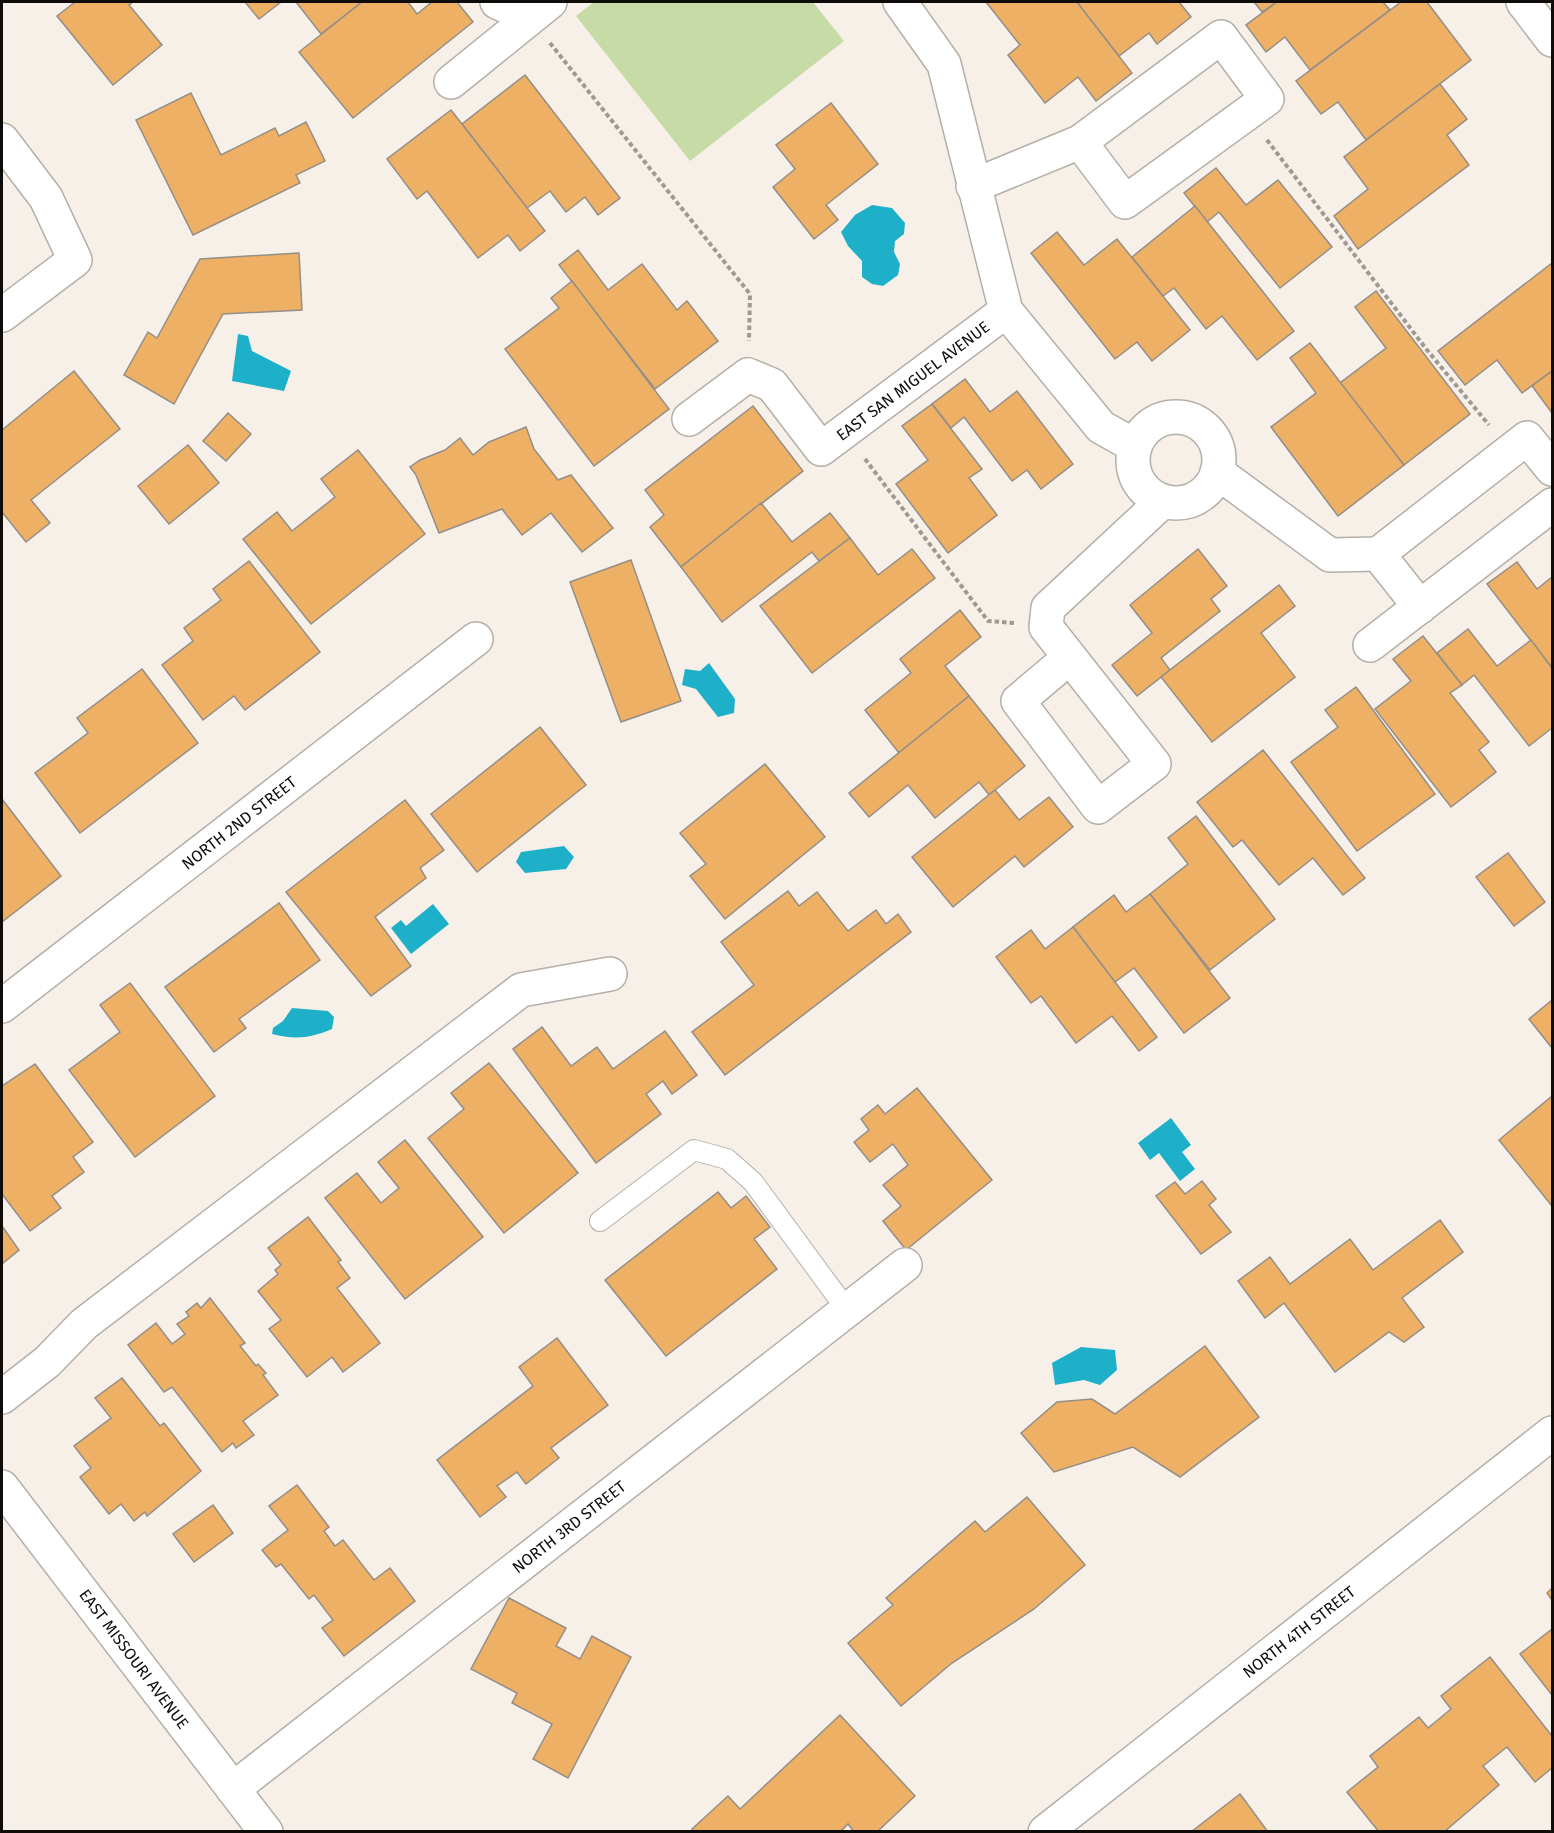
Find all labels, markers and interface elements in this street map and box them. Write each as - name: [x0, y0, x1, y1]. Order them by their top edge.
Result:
- street label: EAST SAN MIGUEL AVENUE: [833, 317, 993, 445]
- street label: NORTH 2ND STREET: [178, 772, 301, 874]
- street label: NORTH 3RD STREET: [509, 1476, 630, 1577]
- street label: NORTH 4TH STREET: [1239, 1582, 1360, 1682]
- street label: EAST MISSOURI AVENUE: [75, 1585, 193, 1733]

